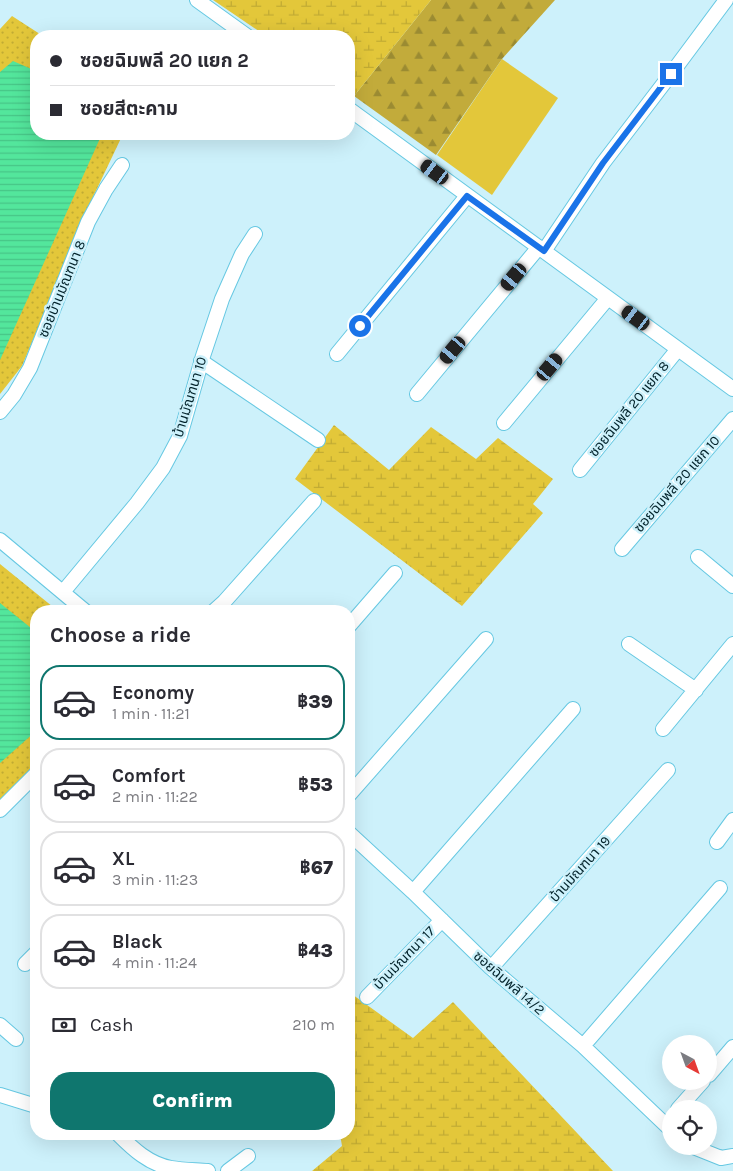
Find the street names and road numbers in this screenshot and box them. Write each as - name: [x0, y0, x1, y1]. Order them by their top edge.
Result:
- street label: ซอยบ้านมัณฑนา 8: [35, 238, 89, 340]
- street label: บ้านมัณฑนา 10: [170, 355, 210, 439]
- street label: ซอยฉิมพลี 20 แยก 8: [585, 358, 673, 460]
- street label: ซอยฉิมพลี 20 แยก 10: [630, 432, 724, 536]
- street label: บ้านมัณฑนา 19: [546, 832, 614, 906]
- street label: บ้านมัณฑนา 17: [370, 922, 439, 993]
- street label: ซอยฉิมพลี 14/2: [470, 947, 548, 1019]

